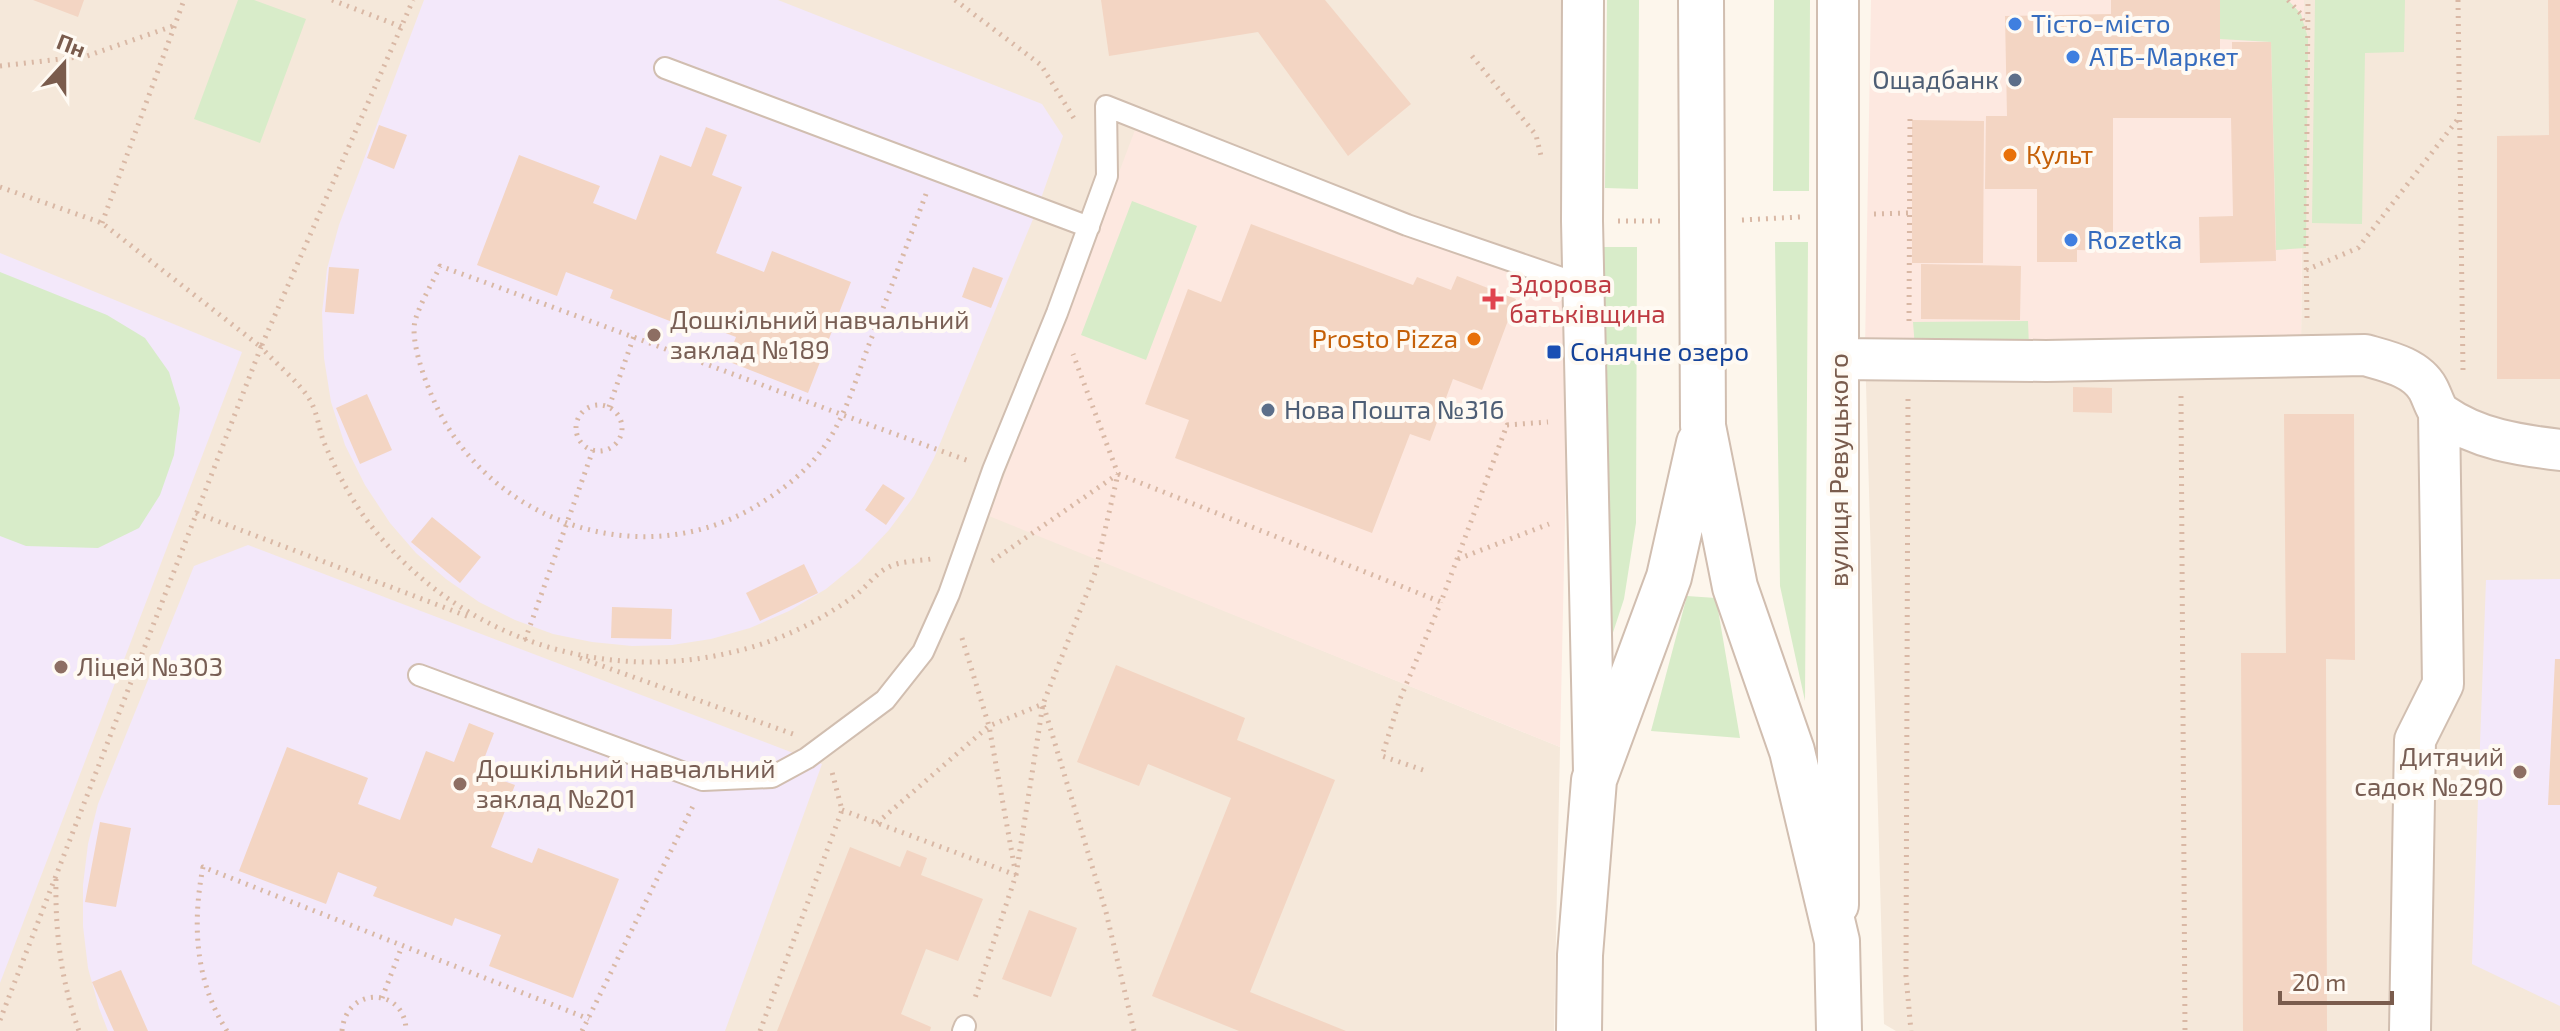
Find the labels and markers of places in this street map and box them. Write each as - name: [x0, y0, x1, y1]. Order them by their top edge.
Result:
- place label: Тісто-місто: [2031, 7, 2171, 38]
- marker: Тісто-місто: [2006, 15, 2024, 33]
- place label: АТБ-Маркет: [2089, 40, 2239, 71]
- marker: АТБ-Маркет: [2064, 48, 2082, 66]
- place label: Ощадбанк: [1872, 63, 1999, 94]
- marker: Ощадбанк: [2006, 71, 2024, 89]
- place label: Культ: [2026, 138, 2094, 170]
- marker: Культ: [2001, 146, 2019, 164]
- place label: Rozetka: [2087, 223, 2182, 254]
- marker: Rozetka: [2062, 231, 2080, 249]
- place label: Здорова батьківщина: [1509, 267, 1666, 328]
- marker: Здорова батьківщина: [1484, 290, 1502, 308]
- place label: Дошкільний навчальний заклад №189: [670, 303, 970, 364]
- place label: Prosto Pizza: [1312, 322, 1458, 353]
- marker: Дошкільний навчальний заклад №189: [645, 326, 663, 344]
- marker: Prosto Pizza: [1465, 330, 1483, 348]
- place label: Сонячне озеро: [1570, 335, 1749, 366]
- marker: Сонячне озеро: [1545, 343, 1563, 361]
- place label: Нова Пошта №316: [1284, 393, 1504, 424]
- marker: Нова Пошта №316: [1259, 401, 1277, 419]
- place label: Ліцей №303: [77, 650, 223, 681]
- marker: Ліцей №303: [52, 658, 70, 676]
- place label: Дитячий садок №290: [2354, 740, 2504, 801]
- place label: Дошкільний навчальний заклад №201: [476, 752, 776, 813]
- marker: Дитячий садок №290: [2511, 763, 2529, 781]
- marker: Дошкільний навчальний заклад №201: [451, 775, 469, 793]

